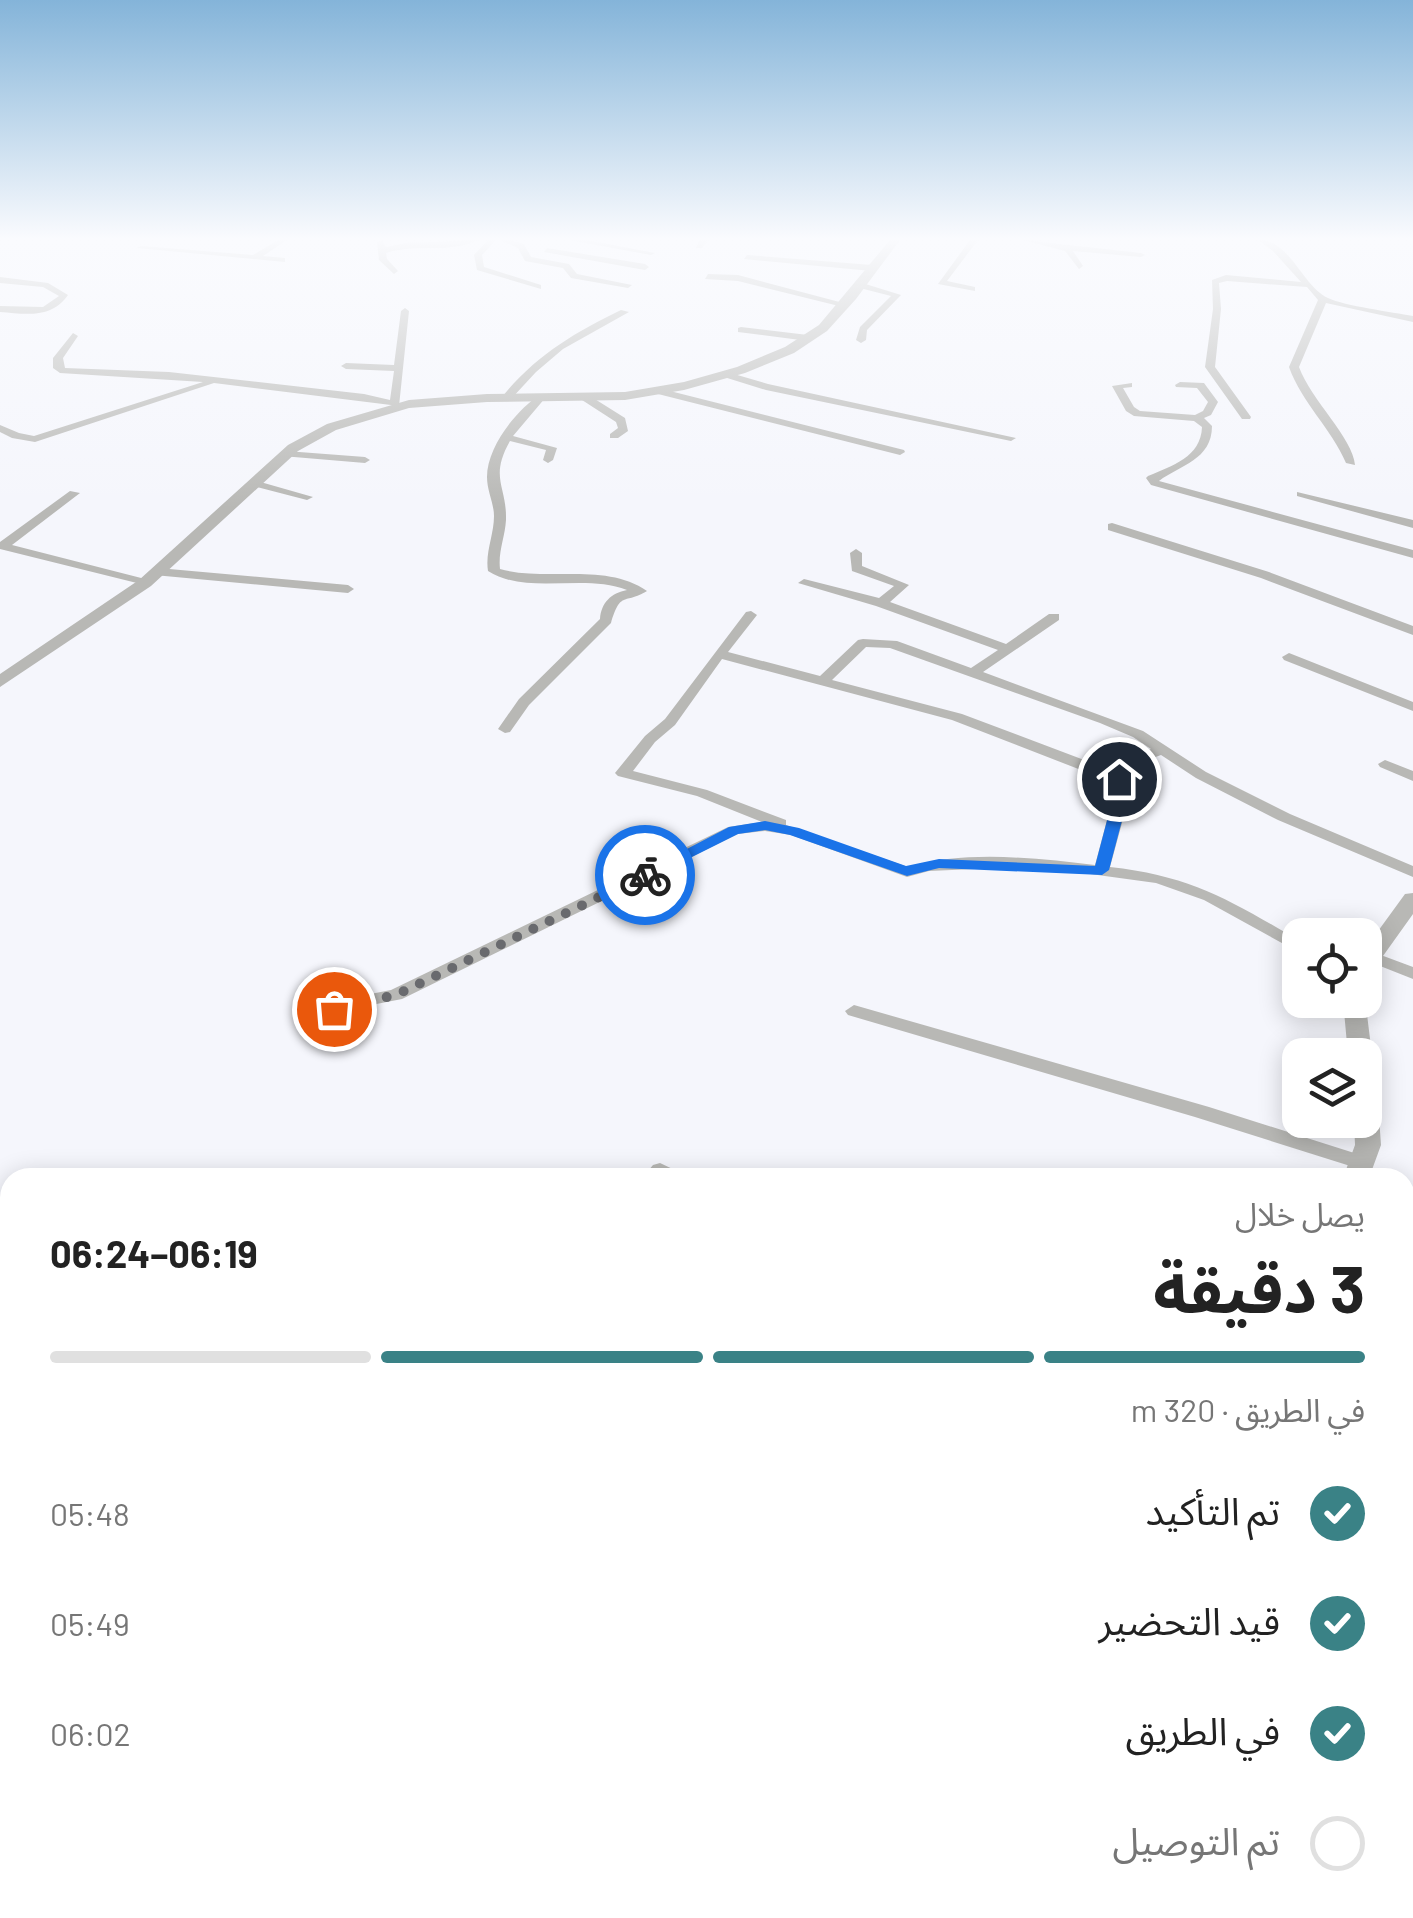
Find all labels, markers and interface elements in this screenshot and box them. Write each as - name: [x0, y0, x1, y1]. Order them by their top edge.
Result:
- pin: [1077, 737, 1162, 822]
- icon: home: [1092, 752, 1147, 807]
- courier: [595, 825, 695, 925]
- icon: bike: [618, 848, 673, 903]
- map controls: [1282, 918, 1382, 1138]
- button: locate: [1282, 918, 1382, 1018]
- pin: [292, 967, 377, 1052]
- icon: bag: [307, 982, 362, 1037]
- button: layers: [1282, 1038, 1382, 1138]
- text: يصل خلال: [1235, 1194, 1365, 1232]
- text: 06:19–06:24: [50, 1230, 258, 1276]
- text: 3 دقيقة: [1153, 1248, 1365, 1326]
- text: في الطريق · 320 m: [1131, 1390, 1365, 1428]
- icon: check: [1310, 1486, 1365, 1541]
- text: تم التأكيد: [1146, 1487, 1280, 1533]
- text: 05:48: [50, 1494, 130, 1532]
- icon: check: [1310, 1596, 1365, 1651]
- text: قيد التحضير: [1098, 1597, 1280, 1643]
- text: 05:49: [50, 1604, 130, 1642]
- icon: check: [1310, 1706, 1365, 1761]
- text: في الطريق: [1126, 1707, 1280, 1753]
- text: 06:02: [50, 1714, 131, 1752]
- text: تم التوصيل: [1112, 1817, 1280, 1863]

